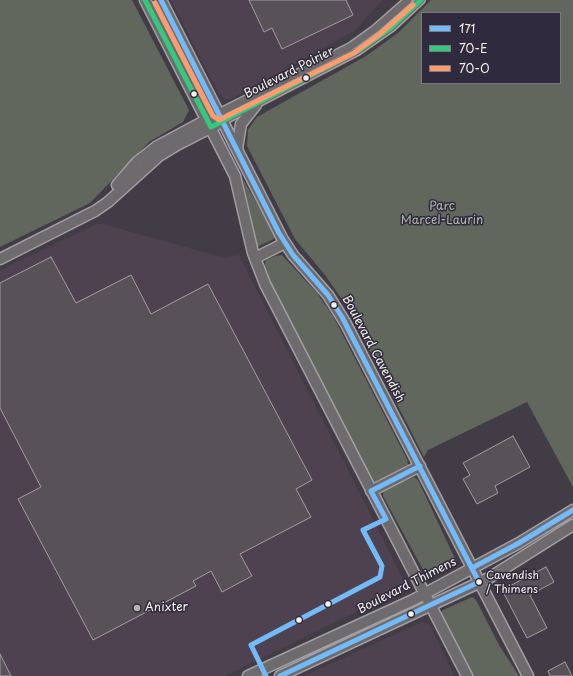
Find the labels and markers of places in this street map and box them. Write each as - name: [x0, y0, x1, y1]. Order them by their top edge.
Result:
- unlabelled marker: [301, 73, 311, 83]
- unlabelled marker: [189, 89, 199, 99]
- unlabelled marker: [329, 300, 339, 310]
- place label: Cavendish / Thimens: [486, 569, 539, 595]
- marker: Cavendish / Thimens: [474, 577, 484, 587]
- unlabelled marker: [323, 599, 333, 609]
- place label: Anixter: [145, 601, 188, 615]
- marker: Anixter: [132, 603, 142, 613]
- unlabelled marker: [406, 609, 416, 619]
- unlabelled marker: [294, 615, 304, 625]

